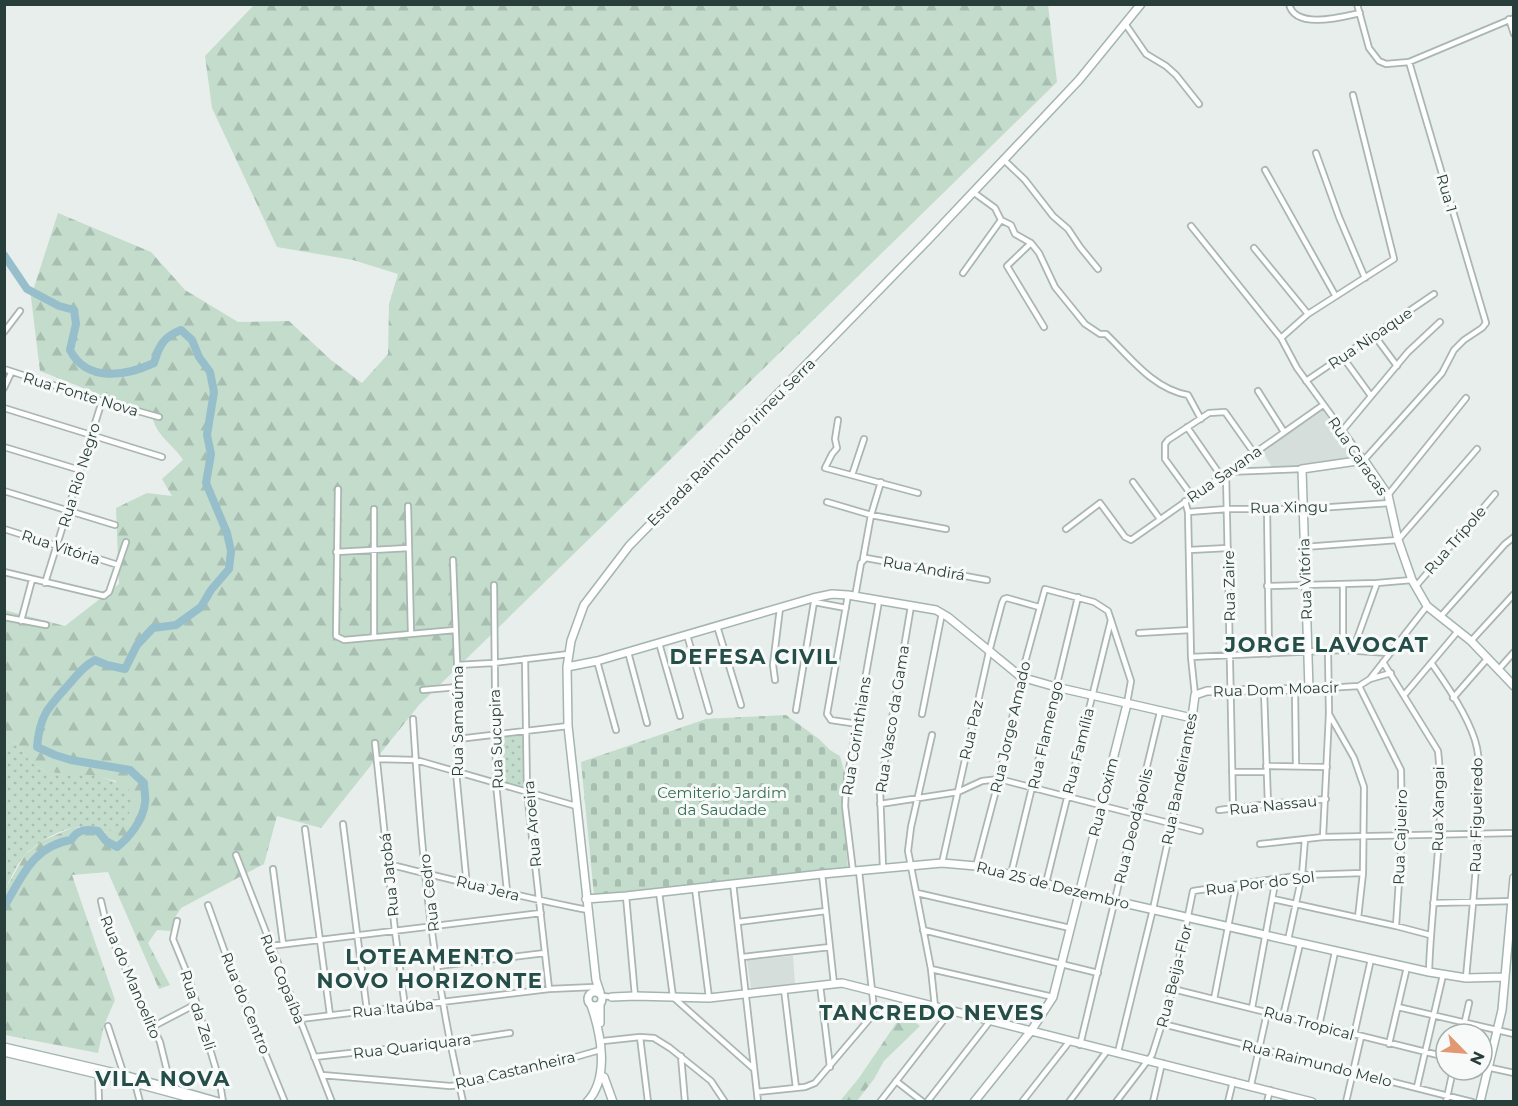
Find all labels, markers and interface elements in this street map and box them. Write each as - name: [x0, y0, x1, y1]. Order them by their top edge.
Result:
- street label: Rua 1: [1432, 172, 1462, 214]
- street label: Rua Nioaque: [1324, 303, 1416, 373]
- street label: Estrada Raimundo Irineu Serra: [643, 354, 819, 530]
- street label: Rua Fonte Nova: [21, 367, 141, 421]
- street label: Rua Caracas: [1324, 413, 1392, 499]
- street label: Rua Rio Negro: [54, 420, 104, 530]
- street label: Rua Savana: [1183, 441, 1265, 507]
- street label: Rua Xingu: [1250, 497, 1328, 517]
- street label: Rua Trípole: [1420, 502, 1490, 578]
- street label: Rua Vitória: [19, 525, 103, 569]
- street label: Rua Vitória: [1294, 538, 1316, 620]
- street label: Rua Zaire: [1219, 550, 1239, 622]
- street label: Rua Andirá: [881, 551, 967, 585]
- district label: JORGE LAVOCAT: [1224, 632, 1429, 657]
- district label: DEFESA CIVIL: [669, 644, 839, 669]
- street label: Rua Vasco da Gama: [871, 644, 913, 794]
- street label: Rua Jorge Amado: [986, 659, 1034, 795]
- street label: Rua Samaúma: [448, 665, 467, 777]
- street label: Rua Corinthians: [837, 675, 875, 797]
- street label: Rua Dom Moacir: [1213, 677, 1339, 701]
- street label: Rua Flamengo: [1023, 679, 1067, 791]
- street label: Rua Sucupira: [485, 689, 507, 789]
- street label: Rua Paz: [955, 698, 987, 762]
- street label: Rua Família: [1058, 706, 1098, 796]
- street label: Rua Bandeirantes: [1157, 711, 1201, 847]
- street label: Rua Coxim: [1084, 755, 1122, 839]
- street label: Rua Figueiredo: [1465, 757, 1487, 873]
- street label: Rua Deodápolis: [1109, 766, 1157, 886]
- street label: Rua Xangai: [1428, 766, 1448, 852]
- street label: Rua Aroeira: [519, 780, 545, 868]
- park label: Cemiterio Jardim da Saudade: [657, 783, 787, 819]
- street label: Rua Cajueiro: [1389, 789, 1411, 885]
- street label: Rua Nassau: [1228, 791, 1318, 819]
- street label: Rua Jatobá: [375, 832, 403, 918]
- street label: Rua Cedro: [415, 853, 443, 933]
- street label: Rua 25 de Dezembro: [974, 857, 1132, 913]
- street label: Rua Por do Sol: [1204, 867, 1316, 899]
- street label: Rua Jera: [454, 871, 522, 905]
- street label: Rua do Manoelito: [96, 912, 166, 1042]
- street label: Rua Beija-Flor: [1152, 922, 1196, 1030]
- street label: Rua Copaíba: [256, 931, 310, 1027]
- district label: LOTEAMENTO NOVO HORIZONTE: [317, 944, 543, 993]
- street label: Rua do Centro: [217, 949, 275, 1057]
- street label: Rua da Zeli: [176, 967, 220, 1053]
- street label: Rua Itaúba: [351, 994, 435, 1022]
- district label: TANCREDO NEVES: [819, 1000, 1045, 1025]
- street label: Rua Tropical: [1262, 1002, 1356, 1044]
- north arrow: [1434, 1022, 1494, 1082]
- street label: Rua Quariquara: [352, 1029, 472, 1063]
- street label: Rua Raimundo Melo: [1240, 1035, 1394, 1091]
- street label: Rua Castanheira: [453, 1047, 577, 1093]
- text: N: [1466, 1048, 1488, 1068]
- district label: VILA NOVA: [94, 1066, 231, 1091]

